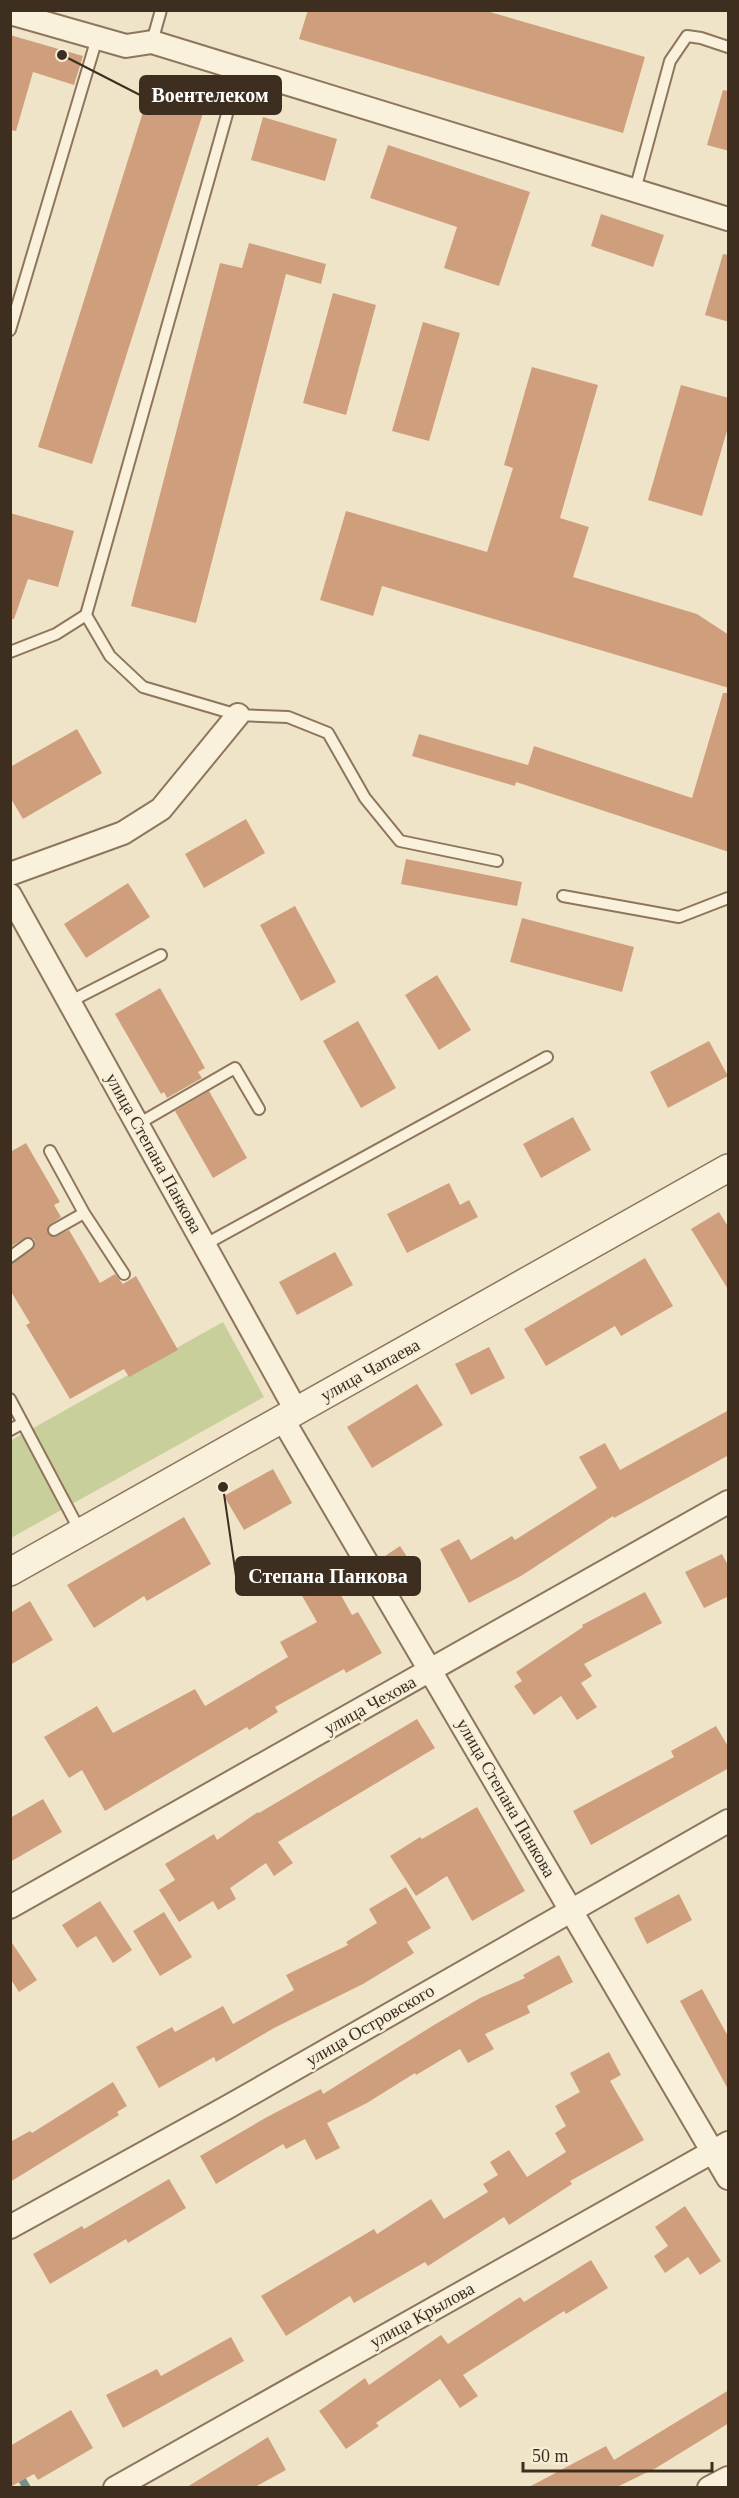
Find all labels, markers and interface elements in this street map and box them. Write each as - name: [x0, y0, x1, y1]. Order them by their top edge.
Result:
- callout: Воентелеком: [140, 76, 281, 114]
- text: Воентелеком: [151, 84, 269, 106]
- street label: улица Степана Панкова: [102, 1069, 206, 1237]
- street label: улица Чапаева: [317, 1335, 423, 1405]
- callout: Степана Панкова: [236, 1557, 420, 1595]
- text: Степана Панкова: [248, 1565, 408, 1587]
- street label: улица Чехова: [321, 1672, 419, 1738]
- street label: улица Степана Панкова: [452, 1715, 560, 1881]
- street label: улица Островского: [302, 1980, 438, 2070]
- street label: улица Крылова: [366, 2278, 478, 2352]
- scale bar: [523, 2435, 712, 2473]
- text: 50 m: [532, 2446, 569, 2466]

